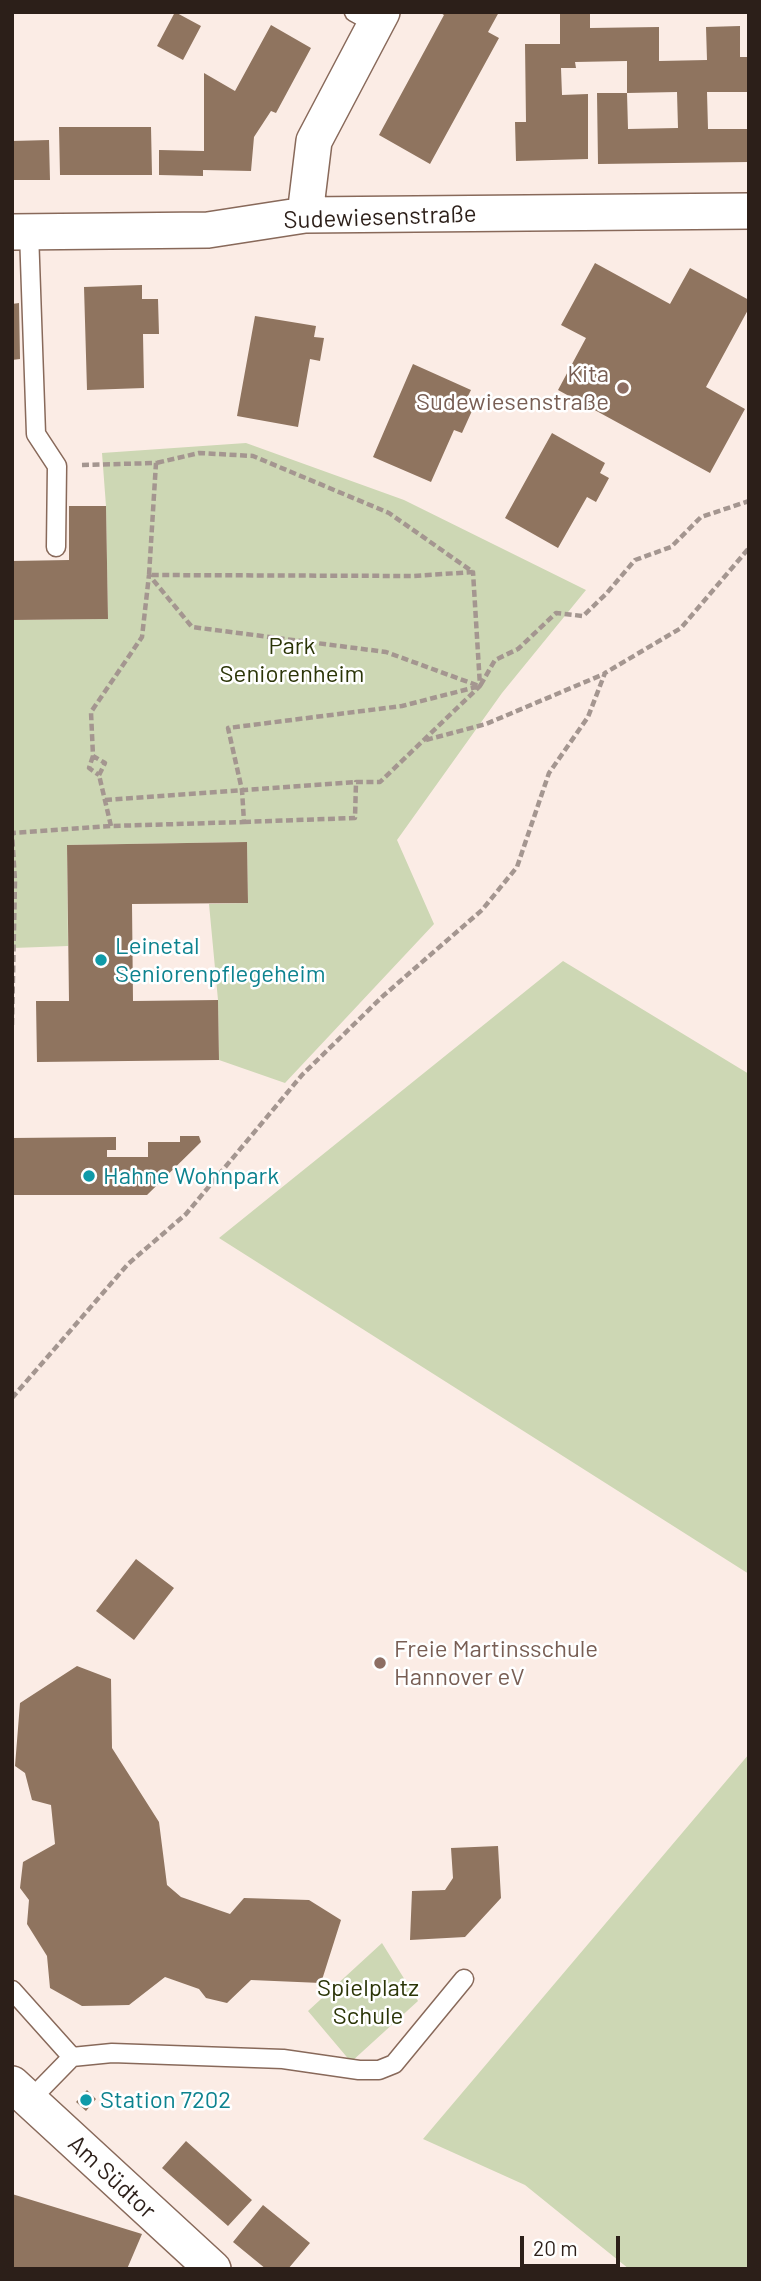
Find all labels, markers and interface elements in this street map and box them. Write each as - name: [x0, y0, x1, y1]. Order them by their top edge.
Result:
- street label: Sudewiesenstraße: [283, 199, 477, 235]
- place label: Kita Sudewiesenstraße: [416, 360, 609, 416]
- marker: Kita Sudewiesenstraße: [615, 380, 631, 396]
- park label: Park Seniorenheim: [220, 632, 364, 688]
- place label: Leinetal Seniorenpflegeheim: [115, 932, 326, 988]
- marker: Leinetal Seniorenpflegeheim: [93, 952, 109, 968]
- place label: Hahne Wohnpark: [103, 1162, 279, 1190]
- marker: Hahne Wohnpark: [81, 1168, 97, 1184]
- place label: Freie Martinsschule Hannover eV: [394, 1635, 598, 1691]
- marker: Freie Martinsschule Hannover eV: [372, 1655, 388, 1671]
- park label: Spielplatz Schule: [317, 1974, 419, 2030]
- place label: Station 7202: [100, 2086, 231, 2114]
- marker: Station 7202: [78, 2092, 94, 2108]
- street label: Am Südtor: [62, 2129, 162, 2225]
- scale bar: [523, 2222, 623, 2266]
- text: 20 m: [533, 2235, 578, 2260]

